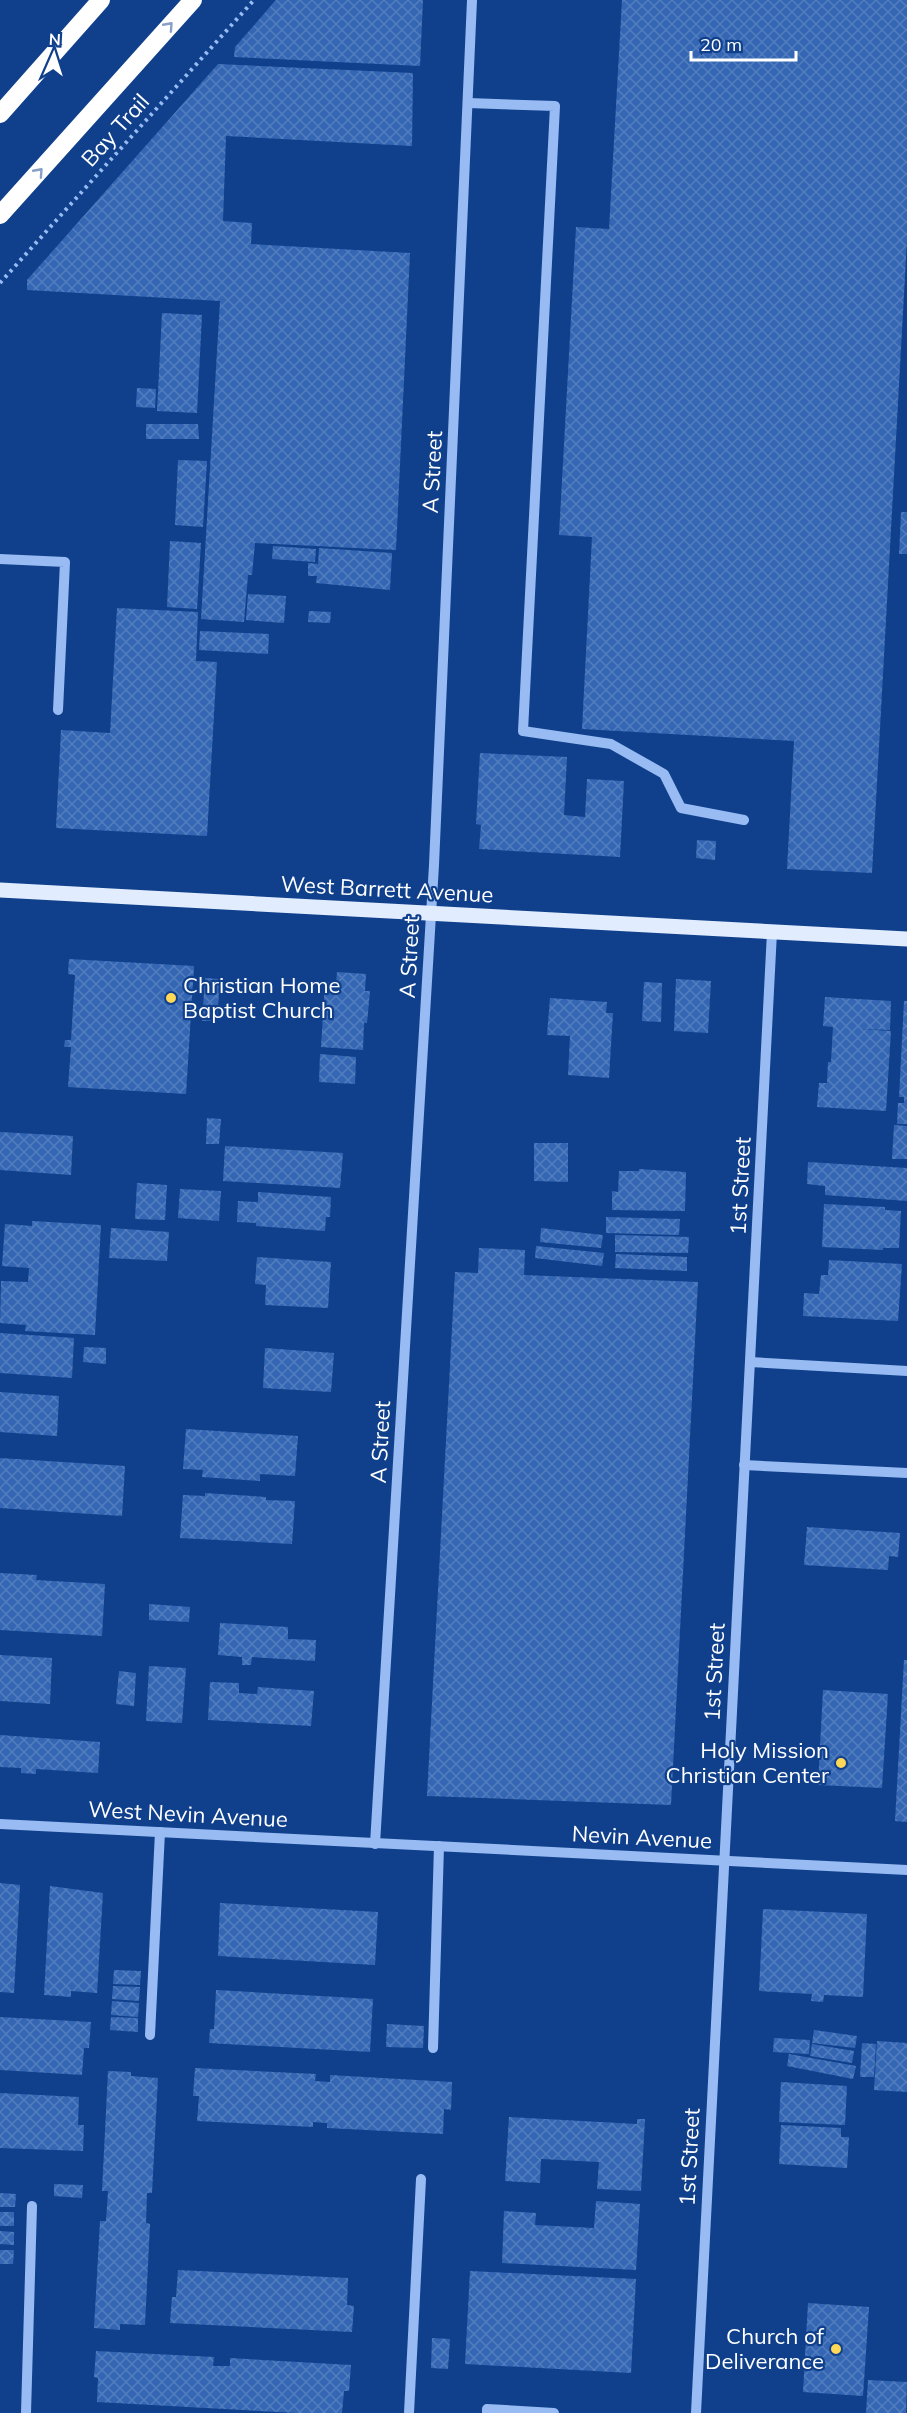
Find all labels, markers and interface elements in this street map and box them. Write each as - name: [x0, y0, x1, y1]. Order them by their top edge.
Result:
- one-way arrow: [162, 23, 173, 33]
- north arrow: [24, 24, 84, 84]
- scale bar: [691, 24, 796, 62]
- text: N: [48, 29, 61, 49]
- text: 20 m: [700, 33, 742, 56]
- street label: Bay Trail: [75, 88, 155, 172]
- one-way arrow: [32, 168, 43, 179]
- street label: A Street: [416, 430, 448, 514]
- street label: West Barrett Avenue: [280, 869, 494, 909]
- street label: A Street: [393, 915, 425, 999]
- place label: Christian Home Baptist Church: [183, 971, 340, 1024]
- marker: Christian Home Baptist Church: [164, 991, 178, 1005]
- street label: 1st Street: [723, 1136, 757, 1236]
- street label: A Street: [364, 1400, 396, 1484]
- street label: 1st Street: [697, 1622, 731, 1722]
- place label: Holy Mission Christian Center: [666, 1736, 829, 1789]
- marker: Holy Mission Christian Center: [834, 1756, 848, 1770]
- street label: West Nevin Avenue: [87, 1795, 289, 1833]
- street label: Nevin Avenue: [571, 1819, 713, 1855]
- street label: 1st Street: [672, 2107, 706, 2207]
- place label: Church of Deliverance: [705, 2322, 825, 2375]
- marker: Church of Deliverance: [829, 2342, 843, 2356]

